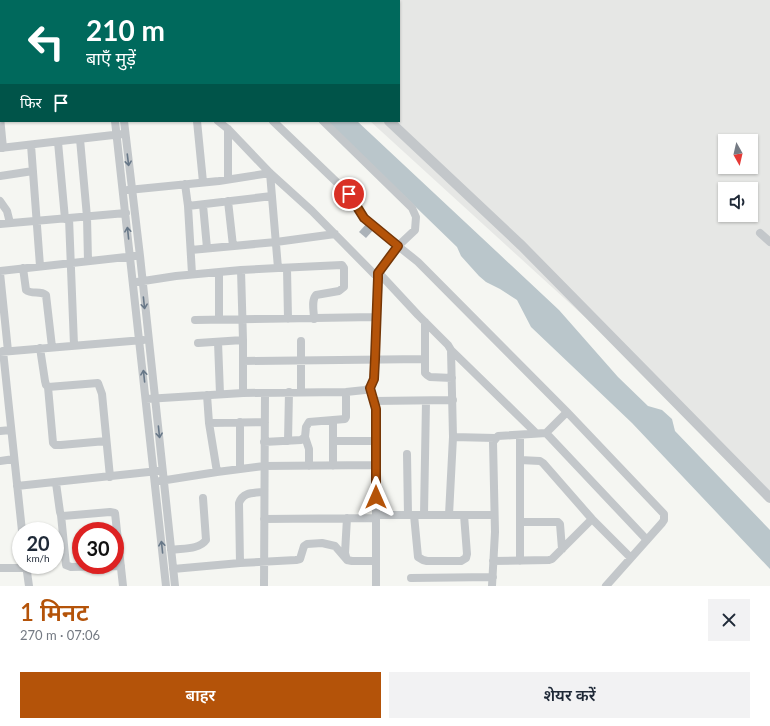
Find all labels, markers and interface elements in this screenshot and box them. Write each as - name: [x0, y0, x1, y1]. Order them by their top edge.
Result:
- text: 210 m: [86, 13, 165, 47]
- icon: left: [20, 16, 72, 68]
- text: बाएँ मुड़ें: [86, 47, 136, 69]
- icon: arrive: [50, 92, 72, 114]
- text: फिर: [20, 93, 42, 111]
- north arrow: [718, 134, 758, 174]
- map controls: [718, 134, 758, 222]
- one-way arrow: [125, 153, 132, 166]
- pin: [332, 177, 366, 211]
- button: sound: [718, 182, 758, 222]
- icon: arrive: [338, 183, 360, 205]
- one-way arrow: [124, 227, 132, 240]
- one-way arrow: [140, 296, 148, 309]
- one-way arrow: [140, 370, 147, 383]
- one-way arrow: [155, 425, 163, 438]
- position arrow: [355, 476, 397, 518]
- speed limit sign: 30: [72, 522, 124, 574]
- text: 20: [26, 531, 50, 555]
- one-way arrow: [158, 541, 166, 554]
- text: km/h: [26, 552, 50, 564]
- text: 1 मिनट: [20, 597, 89, 626]
- button: close: [708, 599, 750, 641]
- text: 270 m · 07:06: [20, 627, 100, 643]
- button: बाहर: [20, 672, 381, 718]
- button: शेयर करें: [389, 672, 750, 718]

